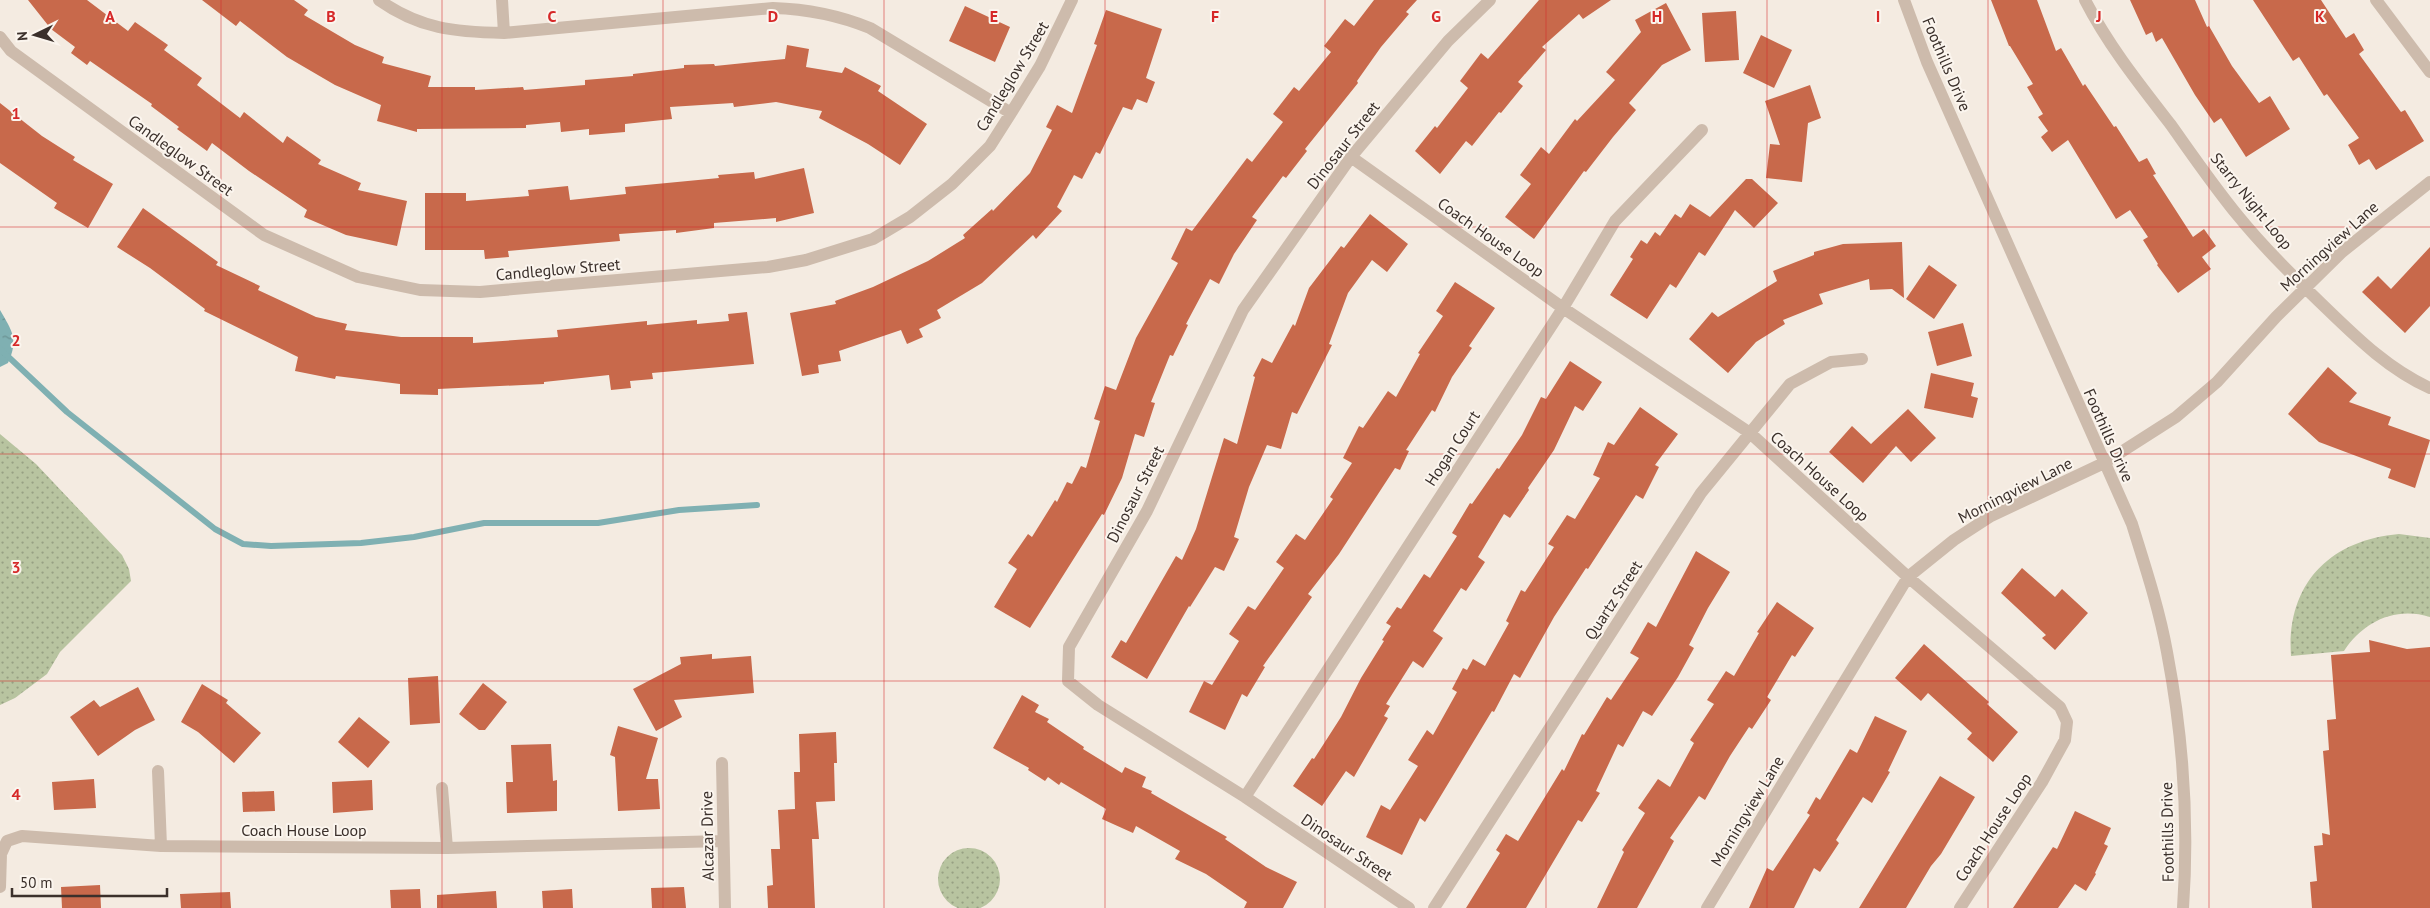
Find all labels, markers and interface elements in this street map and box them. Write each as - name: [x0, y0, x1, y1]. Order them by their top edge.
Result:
- text: A: [105, 6, 115, 26]
- text: B: [326, 6, 336, 26]
- text: C: [548, 6, 557, 26]
- text: D: [768, 6, 778, 26]
- text: E: [990, 6, 998, 26]
- text: F: [1211, 6, 1219, 26]
- text: G: [1431, 6, 1441, 26]
- text: H: [1652, 6, 1662, 26]
- text: I: [1876, 6, 1880, 26]
- text: J: [2095, 6, 2102, 26]
- text: K: [2315, 6, 2325, 26]
- north arrow: [10, 10, 60, 60]
- street label: Foothills Drive: [1918, 14, 1976, 114]
- street label: Candleglow Street: [971, 17, 1053, 135]
- text: N: [13, 31, 31, 42]
- street label: Dinosaur Street: [1303, 97, 1384, 193]
- text: 1: [11, 103, 21, 123]
- street label: Candleglow Street: [125, 110, 238, 200]
- street label: Starry Night Loop: [2207, 148, 2297, 254]
- street label: Coach House Loop: [1434, 193, 1548, 281]
- street label: Morningview Lane: [2276, 197, 2382, 295]
- street label: Candleglow Street: [495, 254, 622, 284]
- text: 2: [11, 330, 21, 350]
- street label: Foothills Drive: [2080, 385, 2138, 485]
- street label: Hogan Court: [1420, 406, 1484, 490]
- street label: Coach House Loop: [1767, 427, 1873, 525]
- street label: Dinosaur Street: [1102, 442, 1168, 546]
- street label: Morningview Lane: [1955, 453, 2075, 527]
- street label: Quartz Street: [1580, 556, 1646, 643]
- text: 3: [11, 557, 21, 577]
- street label: Morningview Lane: [1706, 752, 1788, 870]
- street label: Coach House Loop: [1950, 769, 2036, 885]
- street label: Foothills Drive: [2156, 782, 2178, 882]
- text: 4: [11, 784, 21, 804]
- street label: Alcazar Drive: [696, 791, 718, 881]
- street label: Dinosaur Street: [1297, 809, 1397, 885]
- street label: Coach House Loop: [241, 820, 367, 840]
- scale bar: [12, 866, 168, 898]
- text: 50 m: [20, 873, 53, 892]

